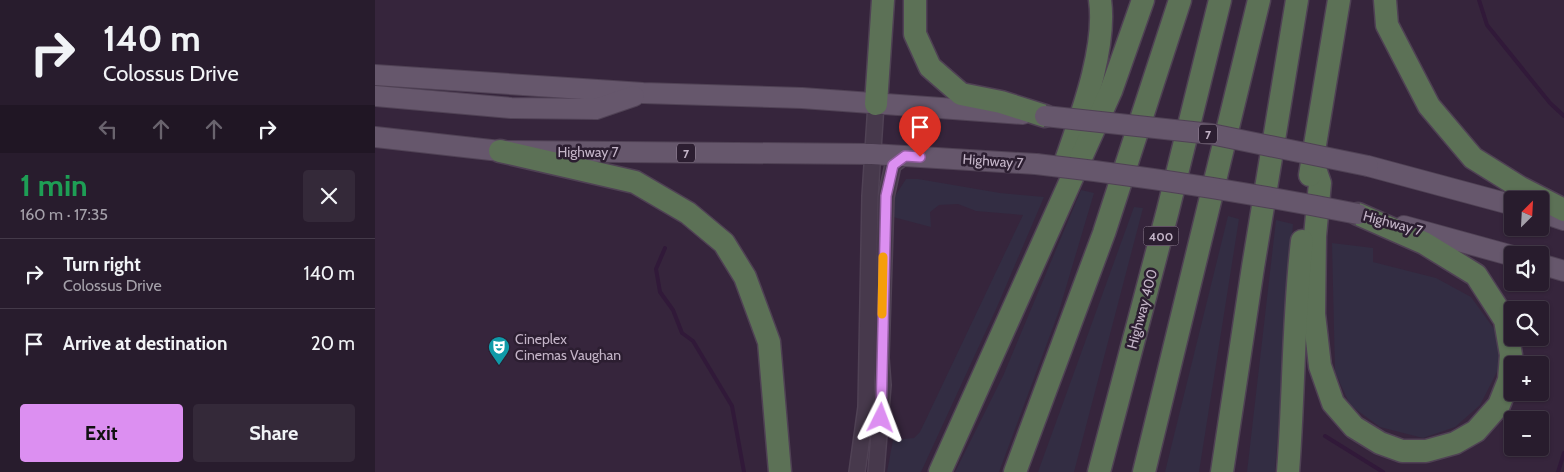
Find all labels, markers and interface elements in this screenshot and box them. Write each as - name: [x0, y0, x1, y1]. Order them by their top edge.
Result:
- text: 140 m: [103, 17, 201, 60]
- icon: right: [20, 20, 85, 85]
- text: Colossus Drive: [103, 60, 239, 87]
- pin: [899, 106, 941, 157]
- icon: arrive: [906, 113, 934, 141]
- icon: left: [94, 115, 122, 143]
- icon: ahead: [147, 115, 175, 143]
- icon: ahead: [200, 115, 228, 143]
- icon: right: [253, 115, 281, 143]
- road number: 7: [1199, 125, 1217, 144]
- street label: Highway 7: [558, 143, 618, 161]
- road number: 7: [677, 144, 695, 162]
- street label: Highway 7: [962, 150, 1024, 172]
- text: 1 min: [20, 167, 88, 204]
- button: close: [303, 170, 355, 222]
- north arrow: [1504, 191, 1549, 236]
- map controls: [1504, 191, 1549, 456]
- text: 160 m · 17:35: [20, 205, 108, 224]
- street label: Highway 7: [1361, 206, 1425, 240]
- road number: 400: [1143, 227, 1179, 246]
- button: sound: [1504, 246, 1549, 291]
- text: Turn right: [63, 253, 141, 276]
- icon: right: [20, 260, 48, 288]
- text: 140 m: [304, 262, 355, 285]
- street label: Highway 400: [1123, 267, 1161, 351]
- text: Colossus Drive: [63, 276, 162, 295]
- button: search: [1504, 301, 1549, 346]
- icon: arrive: [20, 330, 48, 358]
- place label: Cineplex Cinemas Vaughan: [515, 330, 621, 364]
- text: Arrive at destination: [63, 332, 227, 355]
- text: 20 m: [311, 332, 355, 355]
- theatre icon: Cineplex Cinemas Vaughan: [487, 335, 511, 366]
- button: +: [1504, 356, 1549, 401]
- position arrow: [854, 391, 906, 443]
- button: Exit: [20, 404, 183, 462]
- button: Share: [193, 404, 355, 462]
- button: −: [1504, 411, 1549, 456]

